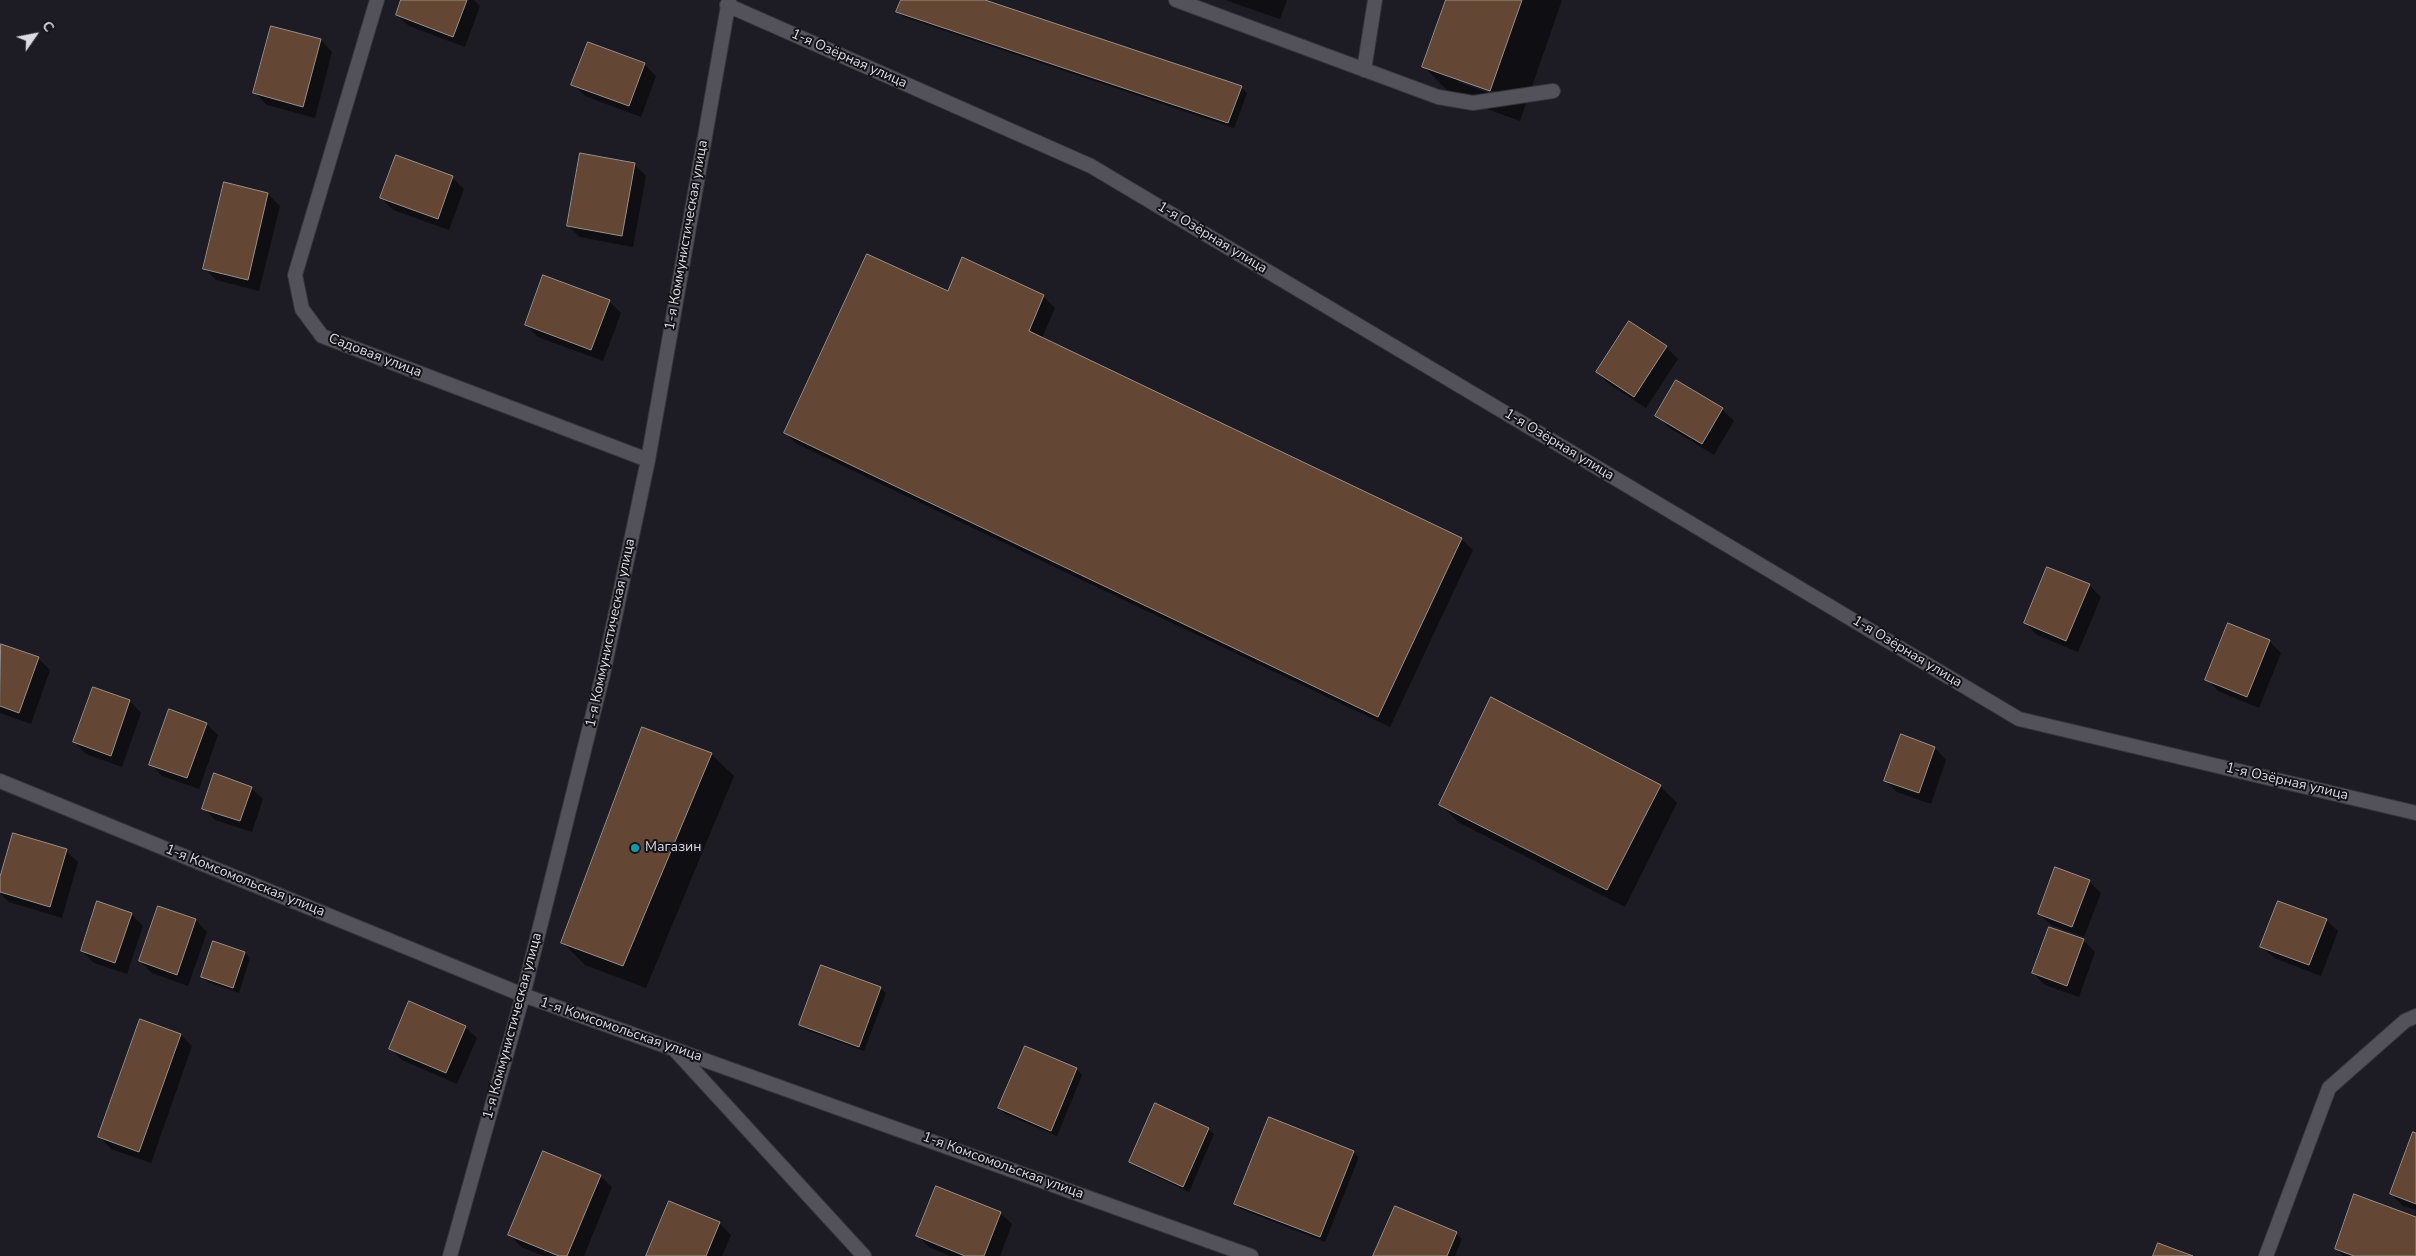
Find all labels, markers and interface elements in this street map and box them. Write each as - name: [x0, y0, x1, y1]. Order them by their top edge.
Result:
- north arrow: [10, 10, 60, 60]
- text: С: [37, 17, 59, 36]
- street label: 1-я Озёрная улица: [788, 26, 910, 92]
- street label: 1-я Коммунистическая улица: [662, 139, 712, 331]
- street label: 1-я Озёрная улица: [1154, 199, 1270, 277]
- street label: Садовая улица: [326, 331, 424, 381]
- street label: 1-я Озёрная улица: [1501, 406, 1617, 484]
- street label: 1-я Коммунистическая улица: [583, 537, 639, 729]
- street label: 1-я Озёрная улица: [1849, 613, 1965, 691]
- street label: 1-я Озёрная улица: [2224, 760, 2350, 804]
- place label: Магазин: [645, 840, 702, 856]
- street label: 1-я Комсомольская улица: [163, 841, 327, 921]
- marker: Магазин: [629, 842, 641, 854]
- street label: 1-я Коммунистическая улица: [480, 931, 546, 1121]
- street label: 1-я Комсомольская улица: [538, 994, 704, 1066]
- street label: 1-я Комсомольская улица: [920, 1129, 1086, 1203]

